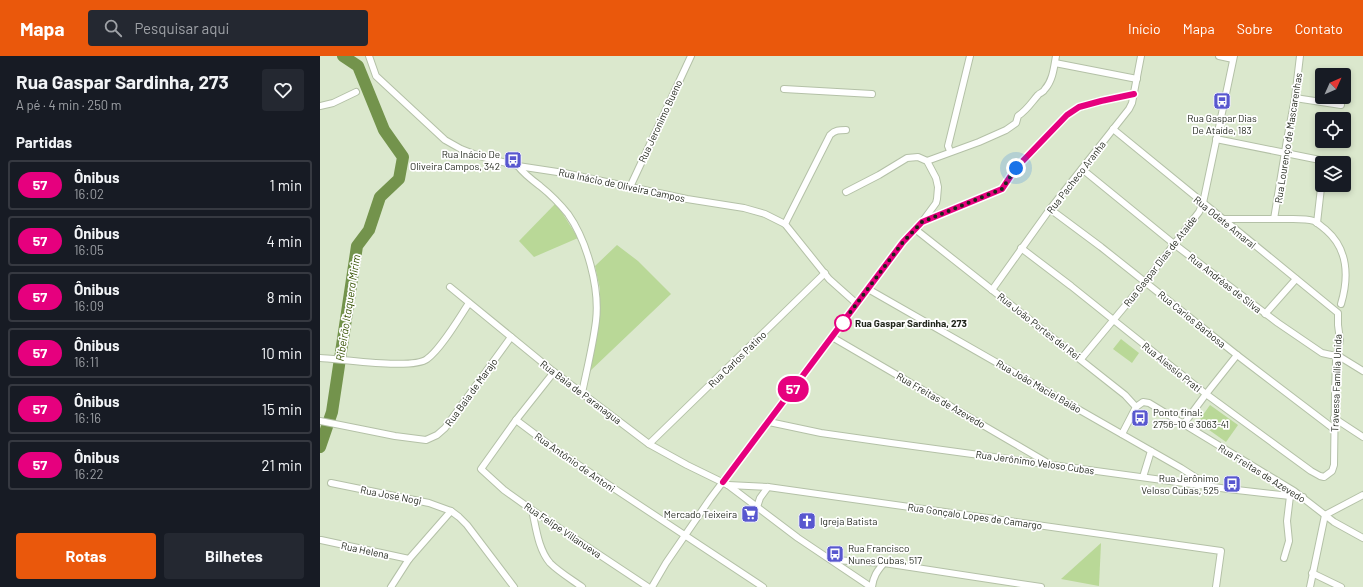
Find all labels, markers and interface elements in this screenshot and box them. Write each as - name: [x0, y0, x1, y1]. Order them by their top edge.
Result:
- search box: [88, 10, 368, 46]
- text: Mapa: [20, 17, 64, 40]
- icon: search: [102, 17, 124, 39]
- text: Pesquisar aqui: [134, 19, 229, 37]
- text: Início: [1128, 20, 1161, 37]
- text: Mapa: [1183, 20, 1215, 37]
- text: Sobre: [1237, 20, 1273, 37]
- text: Contato: [1295, 20, 1343, 37]
- north arrow: [1315, 68, 1351, 104]
- map controls: [1315, 68, 1351, 192]
- button: heart: [262, 69, 304, 111]
- text: Rua Gaspar Sardinha, 273: [16, 70, 229, 93]
- street label: Rua Lourenço de Mascarenhas: [1272, 72, 1304, 204]
- street label: Rua Jeronimo Bueno: [636, 78, 684, 164]
- bus stop icon: Rua Gaspar Dias De Ataíde, 183: [1212, 91, 1232, 111]
- text: A pé · 4 min · 250 m: [16, 97, 122, 113]
- place label: Rua Gaspar Dias De Ataíde, 183: [1187, 112, 1257, 136]
- button: locate: [1315, 112, 1351, 148]
- text: Partidas: [16, 133, 72, 151]
- street label: Rua Pacheco Aranha: [1044, 138, 1108, 216]
- place label: Rua Inácio De Oliveira Campos, 342: [410, 148, 500, 172]
- bus stop icon: Rua Inácio De Oliveira Campos, 342: [503, 150, 523, 170]
- button: layers: [1315, 156, 1351, 192]
- your location: [1006, 158, 1026, 178]
- street label: Rua Inácio de Oliveira Campos: [558, 166, 686, 204]
- text: Ônibus: [74, 168, 120, 186]
- text: 57: [33, 176, 47, 193]
- text: 1 min: [269, 176, 302, 194]
- text: 16:02: [74, 186, 104, 202]
- street label: Rua Odete Amaral: [1191, 193, 1259, 251]
- street label: Rua Gaspar Dias de Ataíde: [1121, 213, 1199, 309]
- text: Ônibus: [74, 224, 120, 242]
- text: 57: [33, 232, 47, 249]
- text: 4 min: [266, 232, 302, 250]
- text: 16:05: [74, 242, 104, 258]
- street label: Rua Andréas de Silva: [1186, 251, 1264, 315]
- water label: Ribeirão Itaquera Mirim: [333, 253, 362, 362]
- text: Ônibus: [74, 280, 120, 298]
- text: 57: [33, 288, 47, 305]
- text: 8 min: [267, 288, 302, 306]
- street label: Rua Carlos Barbosa: [1156, 288, 1228, 350]
- street label: Rua João Portes del Rei: [995, 290, 1083, 362]
- text: 16:09: [74, 298, 104, 314]
- marker: Rua Gaspar Sardinha, 273: [834, 314, 852, 332]
- place label: Rua Gaspar Sardinha, 273: [855, 317, 967, 329]
- street label: Rua Carlos Patino: [706, 328, 768, 390]
- street label: Travessa Família Unida: [1328, 334, 1344, 432]
- text: Ônibus: [74, 336, 120, 354]
- street label: Rua Alessio Prati: [1140, 340, 1204, 394]
- text: 57: [33, 344, 47, 361]
- text: 10 min: [261, 344, 302, 362]
- text: 16:11: [74, 354, 99, 370]
- street label: Rua Baia de Marajo: [442, 356, 500, 428]
- street label: Rua João Maciel Baião: [994, 357, 1084, 415]
- street label: Rua Baia de Paranagua: [538, 358, 624, 426]
- street label: Rua Freitas de Azevedo: [894, 370, 988, 430]
- line badge: 57: [775, 376, 811, 402]
- text: 57: [786, 380, 800, 397]
- text: Ônibus: [74, 392, 120, 410]
- text: 57: [33, 400, 47, 417]
- text: 15 min: [262, 400, 302, 418]
- place label: Ponto final: 2756-10 e 3063-41: [1153, 406, 1229, 430]
- bus stop icon: Ponto final: 2756-10 e 3063-41: [1130, 408, 1150, 428]
- text: 16:16: [74, 410, 101, 426]
- street label: Rua Antônio de Antoni: [532, 430, 618, 494]
- street label: Rua Freitas de Azevedo: [1216, 441, 1308, 505]
- text: Ônibus: [74, 448, 120, 466]
- street label: Rua Jerônimo Veloso Cubas: [975, 448, 1095, 476]
- text: 57: [33, 456, 47, 473]
- text: 21 min: [262, 456, 302, 474]
- text: 16:22: [74, 466, 104, 482]
- place label: Rua Jerônimo Veloso Cubas, 525: [1141, 472, 1219, 496]
- bus stop icon: Rua Jerônimo Veloso Cubas, 525: [1222, 474, 1242, 494]
- street label: Rua José Nogi: [359, 483, 423, 507]
- street label: Rua Felipe Villanueva: [522, 500, 604, 560]
- street label: Rua Gonçalo Lopes de Camargo: [907, 501, 1043, 531]
- supermarket icon: Mercado Teixeira: [740, 504, 760, 524]
- place label: Mercado Teixeira: [664, 508, 737, 520]
- church icon: Igreja Batista: [797, 511, 817, 531]
- place label: Igreja Batista: [820, 515, 877, 527]
- button: Rotas: [16, 533, 156, 579]
- button: Bilhetes: [164, 533, 304, 579]
- street label: Rua Helena: [340, 539, 390, 561]
- place label: Rua Francisco Nunes Cubas, 517: [848, 542, 922, 566]
- bus stop icon: Rua Francisco Nunes Cubas, 517: [825, 544, 845, 564]

